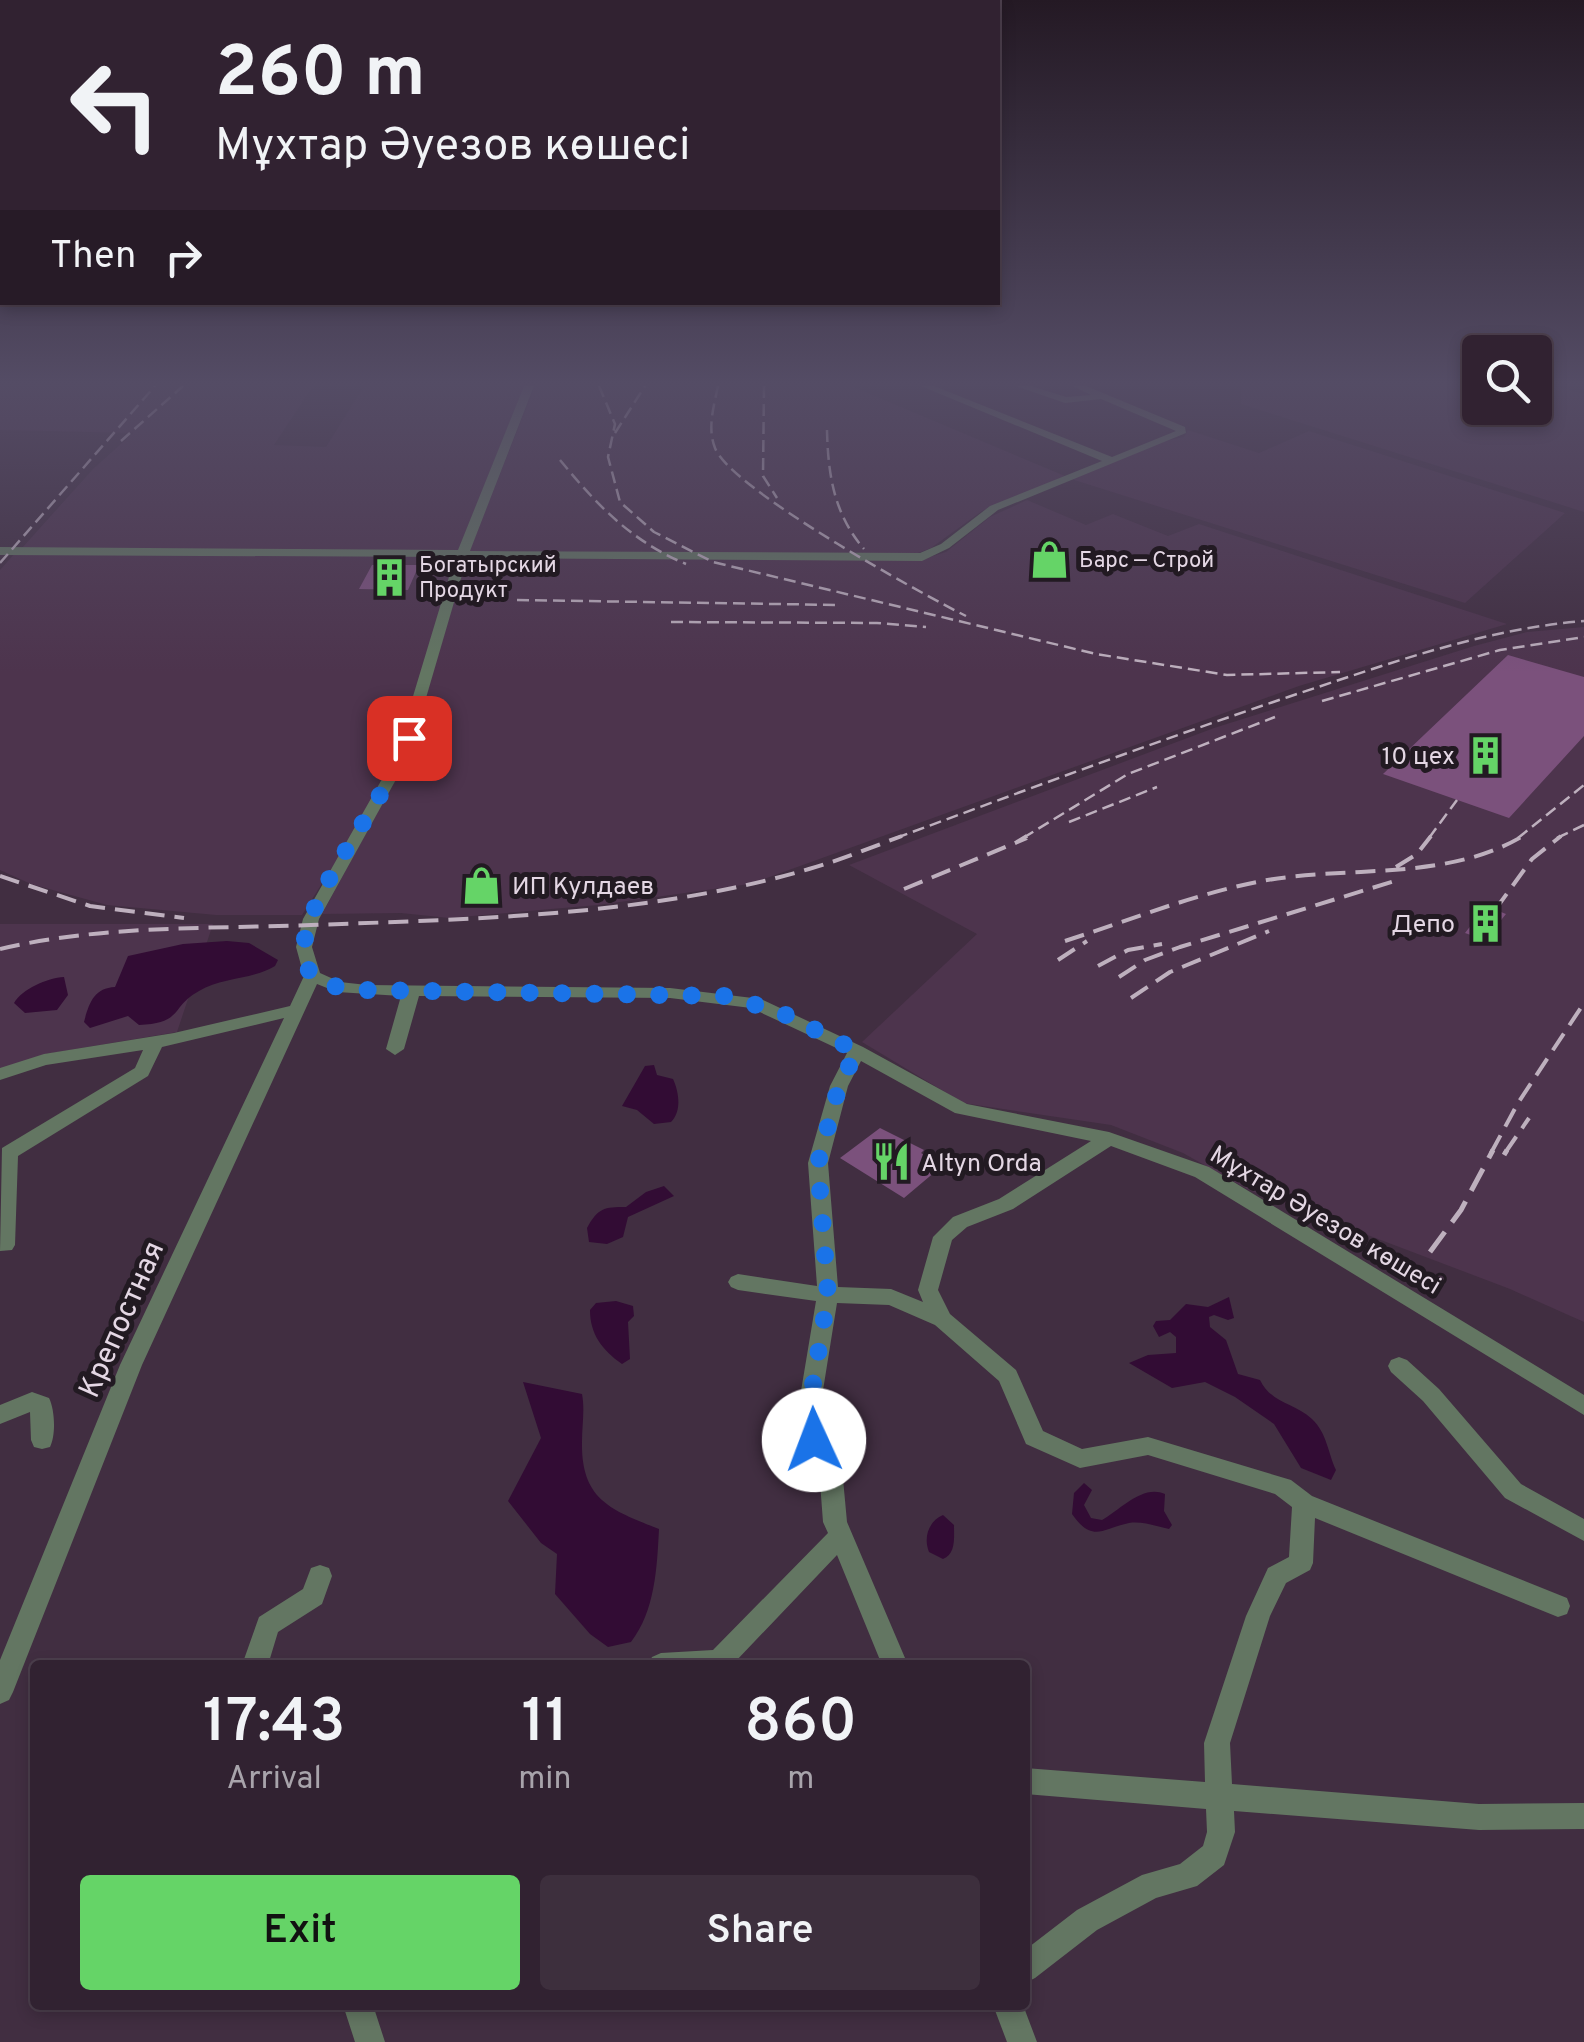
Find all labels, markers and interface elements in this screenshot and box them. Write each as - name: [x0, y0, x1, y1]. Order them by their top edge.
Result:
- text: 260 m: [215, 32, 426, 121]
- icon: left: [50, 40, 180, 170]
- text: Мұхтар Әуезов көшесі: [215, 119, 691, 176]
- icon: right: [156, 230, 211, 285]
- text: Then: [50, 233, 136, 282]
- map controls: [1462, 335, 1552, 425]
- button: search: [1462, 335, 1552, 425]
- shop icon: Барс — Строй: [1028, 538, 1070, 580]
- place label: Барс — Строй: [1079, 548, 1214, 575]
- place label: Богатырский Продукт: [419, 553, 557, 605]
- building icon: Богатырский Продукт: [368, 556, 410, 598]
- pin: [367, 696, 452, 781]
- icon: arrive: [382, 711, 437, 766]
- building icon: 10 цех: [1464, 734, 1506, 776]
- place label: 10 цех: [1382, 742, 1455, 774]
- shop icon: ИП Кулдаев: [461, 864, 503, 906]
- place label: ИП Кулдаев: [512, 872, 654, 904]
- building icon: Депо: [1464, 902, 1506, 944]
- place label: Депо: [1391, 910, 1455, 942]
- street label: Мұхтар Әуезов көшесі: [1203, 1140, 1446, 1303]
- restaurant icon: Altyn Orda: [870, 1141, 912, 1183]
- place label: Altyn Orda: [921, 1149, 1042, 1181]
- street label: Крепостная: [72, 1236, 174, 1404]
- position arrow: [762, 1388, 866, 1492]
- text: 17:43: [203, 1687, 346, 1763]
- text: 11: [521, 1687, 568, 1763]
- text: 860: [744, 1687, 857, 1763]
- text: Arrival: [226, 1760, 322, 1800]
- text: min: [518, 1760, 572, 1800]
- text: m: [787, 1760, 814, 1800]
- button: Exit: [80, 1875, 520, 1990]
- button: Share: [540, 1875, 980, 1990]

